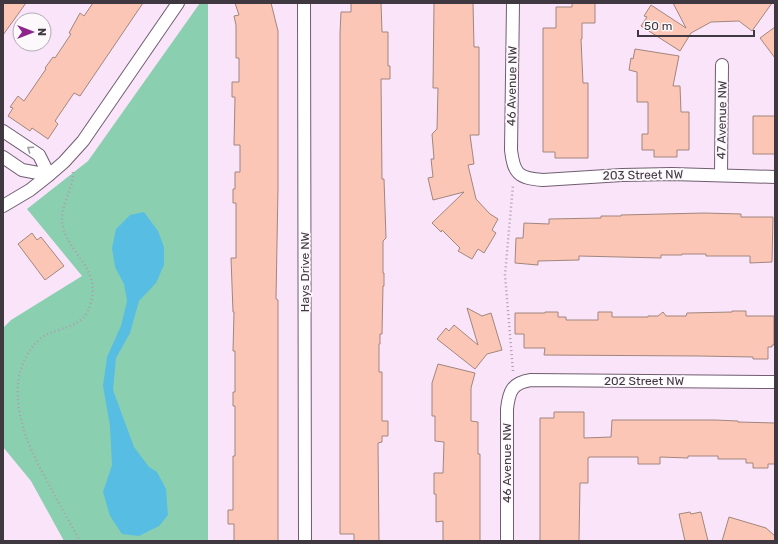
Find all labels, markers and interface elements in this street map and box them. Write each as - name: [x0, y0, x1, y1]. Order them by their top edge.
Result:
- north arrow: [12, 12, 52, 52]
- scale bar: [638, 12, 754, 38]
- text: 50 m: [644, 19, 672, 33]
- text: N: [35, 28, 48, 36]
- street label: 46 Avenue NW: [504, 45, 520, 126]
- street label: 47 Avenue NW: [714, 80, 730, 160]
- one-way arrow: [28, 147, 35, 154]
- street label: 203 Street NW: [603, 167, 684, 183]
- street label: Hays Drive NW: [298, 231, 312, 312]
- street label: 202 Street NW: [604, 374, 685, 388]
- street label: 46 Avenue NW: [500, 422, 514, 503]

